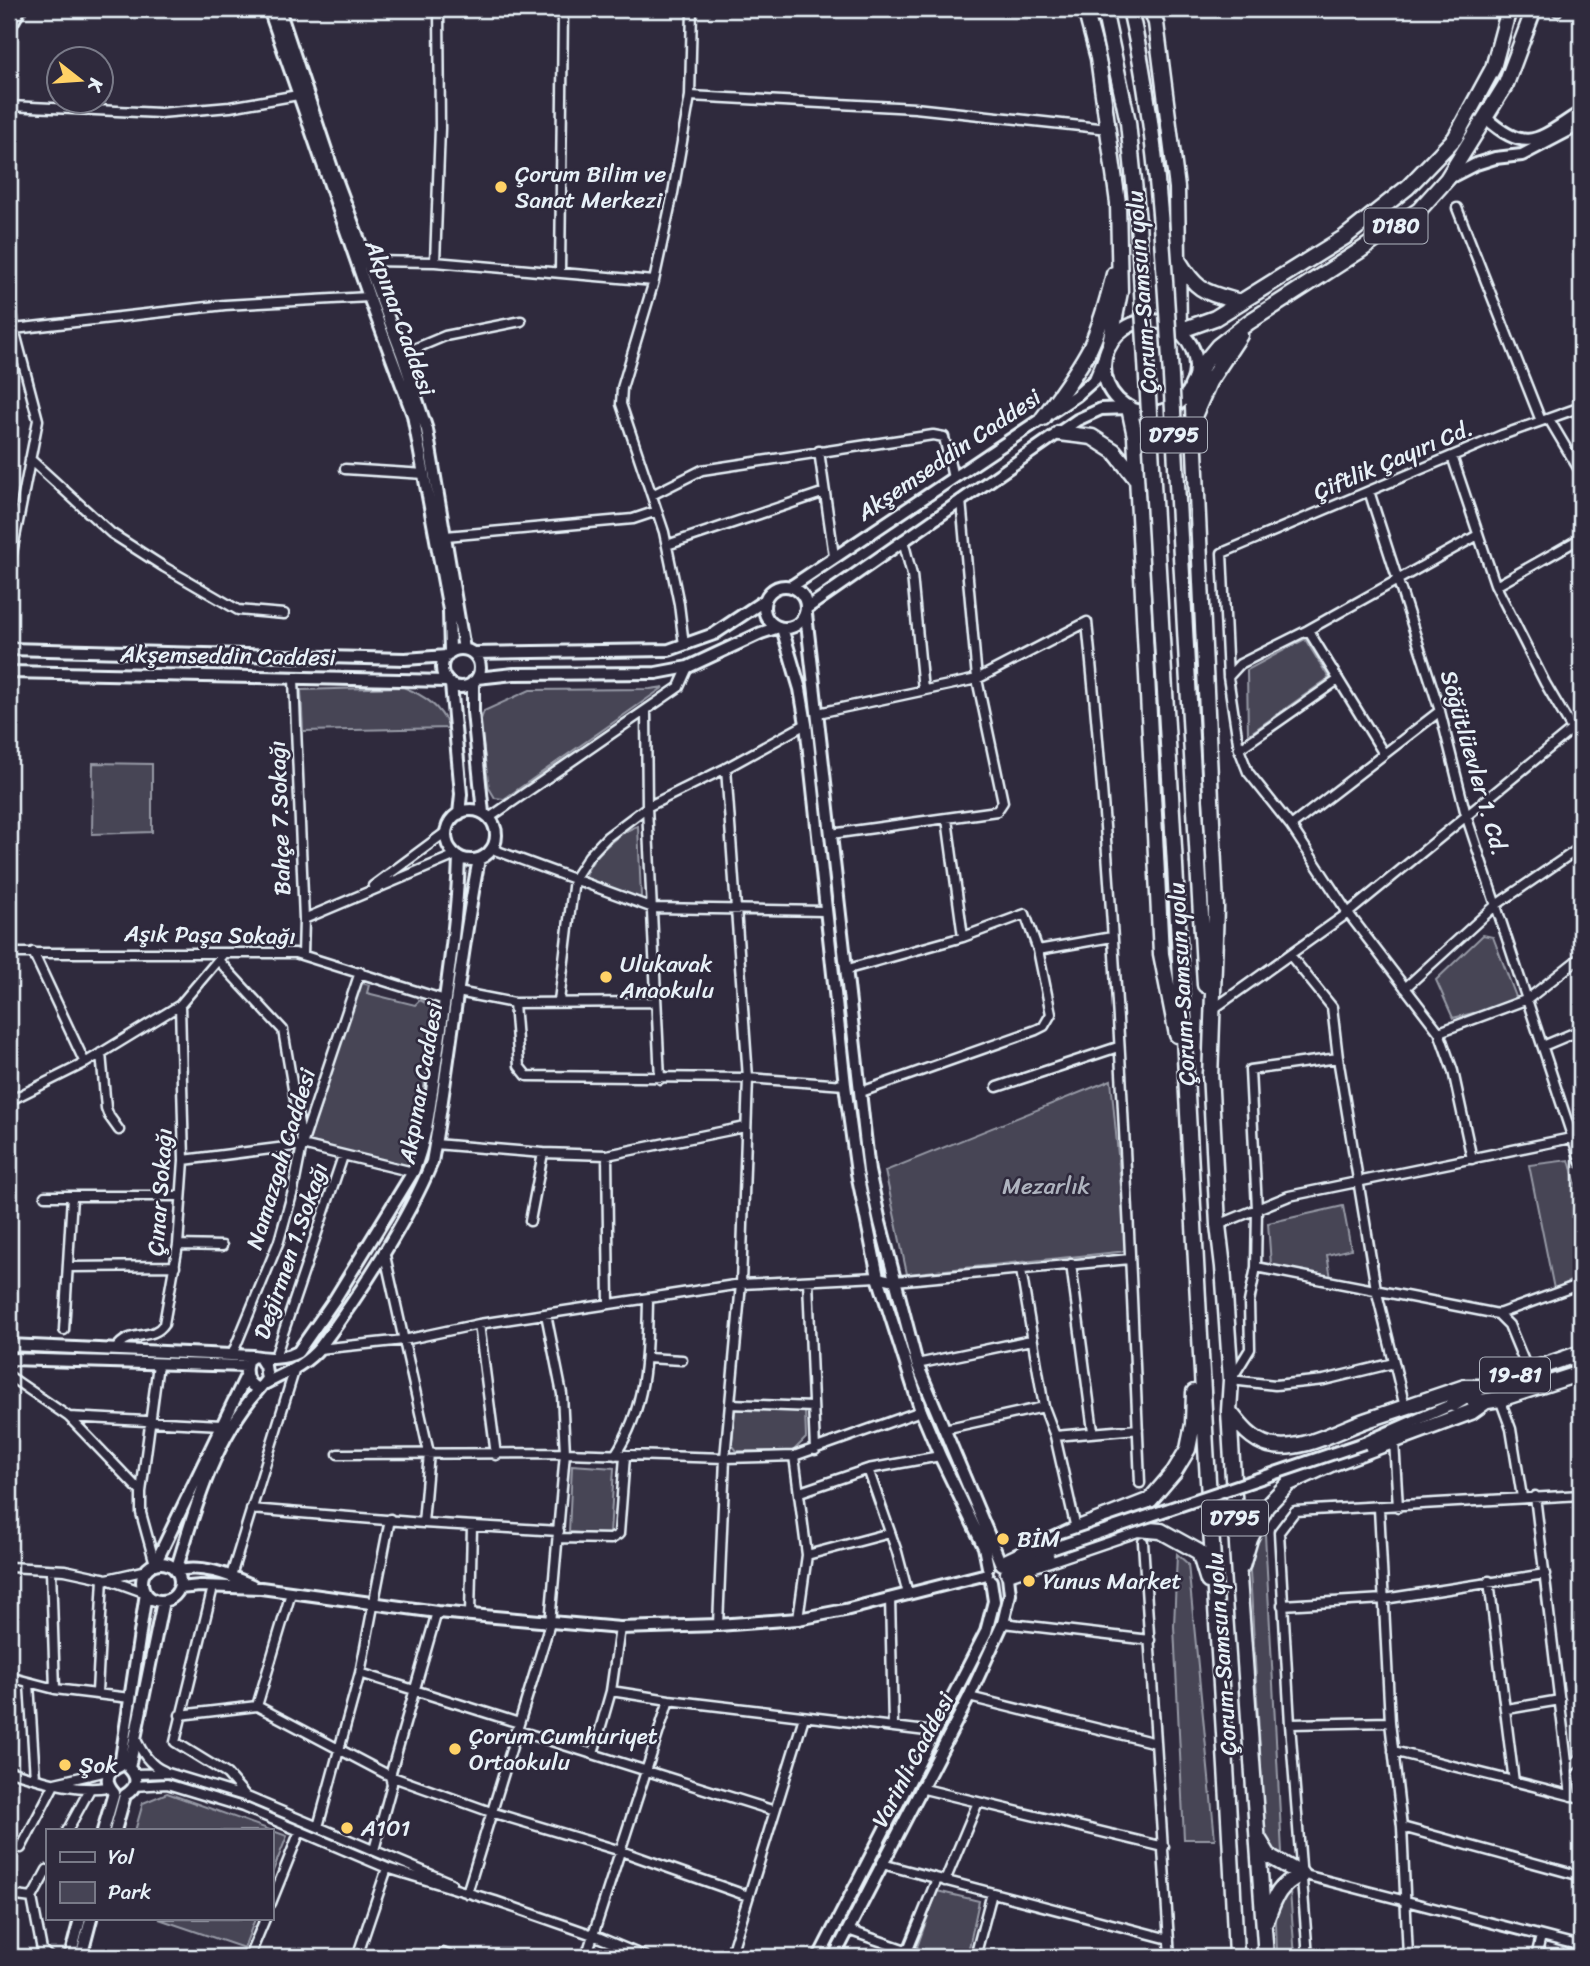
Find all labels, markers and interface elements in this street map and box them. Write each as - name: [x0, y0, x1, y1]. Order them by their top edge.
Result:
- north arrow: [46, 46, 116, 116]
- text: K: [78, 74, 114, 97]
- place label: Çorum Bilim ve Sanat Merkezi: [515, 154, 667, 221]
- marker: Çorum Bilim ve Sanat Merkezi: [493, 179, 509, 195]
- street label: Çorum-Samsun yolu: [1114, 189, 1170, 395]
- road number: D180: [1364, 208, 1428, 244]
- street label: Akpınar Caddesi: [352, 233, 447, 402]
- street label: Akşemseddin Caddesi: [847, 377, 1050, 533]
- street label: Çiftlik Çayırı Cd.: [1307, 408, 1479, 512]
- road number: D795: [1141, 418, 1207, 452]
- street label: Akşemseddin Caddesi: [119, 634, 337, 678]
- street label: Söğütlüevler 1. Cd.: [1428, 665, 1520, 861]
- street label: Bahçe 7.Sokağı: [257, 740, 303, 896]
- street label: Çorum-Samsun yolu: [1156, 881, 1208, 1087]
- street label: Aşık Paşa Sokağı: [123, 913, 296, 957]
- place label: Ulukavak Anaokulu: [619, 944, 715, 1011]
- marker: Ulukavak Anaokulu: [598, 969, 614, 985]
- street label: Akpınar Caddesi: [386, 998, 455, 1168]
- street label: Namazgah Caddesi: [234, 1063, 328, 1255]
- street label: Çınar Sokağı: [135, 1127, 185, 1257]
- street label: Değirmen 1.Sokağı: [242, 1157, 340, 1345]
- park label: Mezarlık: [1002, 1166, 1091, 1207]
- road number: 19-81: [1480, 1358, 1550, 1392]
- road number: D795: [1202, 1500, 1268, 1536]
- place label: BİM: [1017, 1519, 1061, 1560]
- marker: BİM: [995, 1531, 1011, 1547]
- street label: Çorum-Samsun yolu: [1194, 1551, 1250, 1757]
- place label: Yunus Market: [1043, 1561, 1182, 1602]
- marker: Yunus Market: [1021, 1573, 1037, 1589]
- street label: Varinli Caddesi: [860, 1684, 966, 1835]
- place label: Çorum Cumhuriyet Ortaokulu: [469, 1716, 658, 1783]
- marker: Çorum Cumhuriyet Ortaokulu: [447, 1741, 463, 1757]
- place label: Şok: [79, 1745, 118, 1786]
- marker: Şok: [57, 1757, 73, 1773]
- place label: A101: [360, 1808, 410, 1849]
- marker: A101: [339, 1820, 355, 1836]
- legend: [46, 1829, 273, 1920]
- text: Yol: [108, 1838, 135, 1876]
- text: Park: [108, 1873, 151, 1911]

